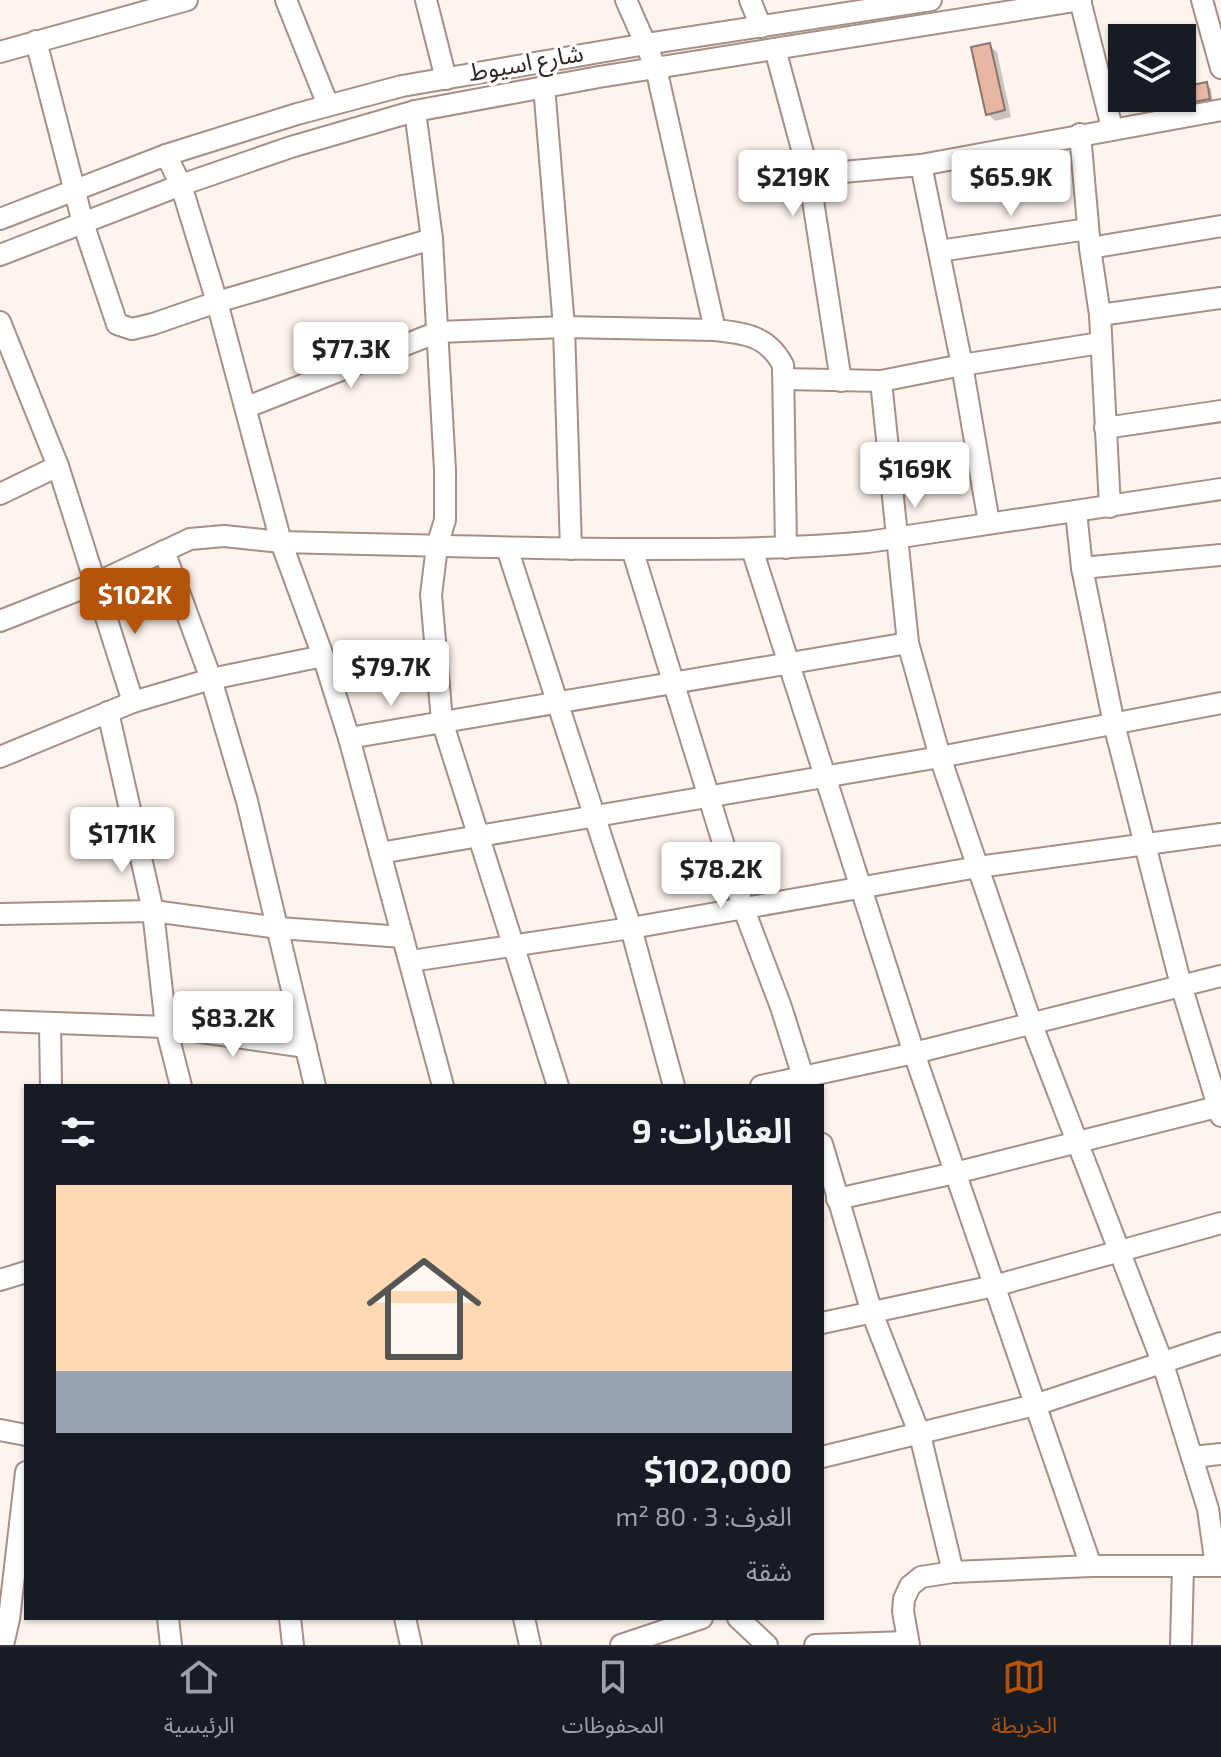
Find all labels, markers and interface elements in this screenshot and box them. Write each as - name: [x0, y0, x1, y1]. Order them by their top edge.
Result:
- map controls: [1108, 24, 1196, 112]
- button: layers: [1108, 24, 1196, 112]
- street label: شارع اسيوط: [466, 37, 586, 90]
- pin: $219K: [737, 150, 849, 218]
- pin: $65.9K: [946, 150, 1076, 218]
- text: $219K: [756, 160, 830, 191]
- text: $65.9K: [970, 160, 1052, 191]
- pin: $77.3K: [286, 322, 416, 390]
- text: $77.3K: [311, 332, 391, 363]
- pin: $169K: [859, 442, 971, 510]
- text: $169K: [878, 452, 952, 483]
- pin: $102K: [79, 568, 191, 636]
- text: $102K: [98, 578, 172, 609]
- pin: $79.7K: [326, 640, 456, 708]
- text: $79.7K: [351, 650, 431, 681]
- pin: $171K: [66, 807, 178, 875]
- text: $171K: [88, 817, 156, 848]
- pin: $78.2K: [656, 842, 786, 910]
- text: $78.2K: [680, 852, 762, 883]
- pin: $83.2K: [168, 991, 298, 1059]
- text: $83.2K: [191, 1001, 275, 1032]
- text: العقارات: 9: [632, 1109, 792, 1150]
- icon: filters: [56, 1110, 100, 1154]
- icon: home: [352, 1237, 496, 1381]
- text: $102,000: [644, 1449, 792, 1490]
- text: الغرف: 3 · 80 m²: [615, 1500, 792, 1531]
- text: شقة: [746, 1555, 792, 1586]
- tab: الرئيسية: [164, 1655, 234, 1749]
- tab: المحفوظات: [562, 1655, 664, 1749]
- tab: الخريطة: [991, 1655, 1057, 1749]

